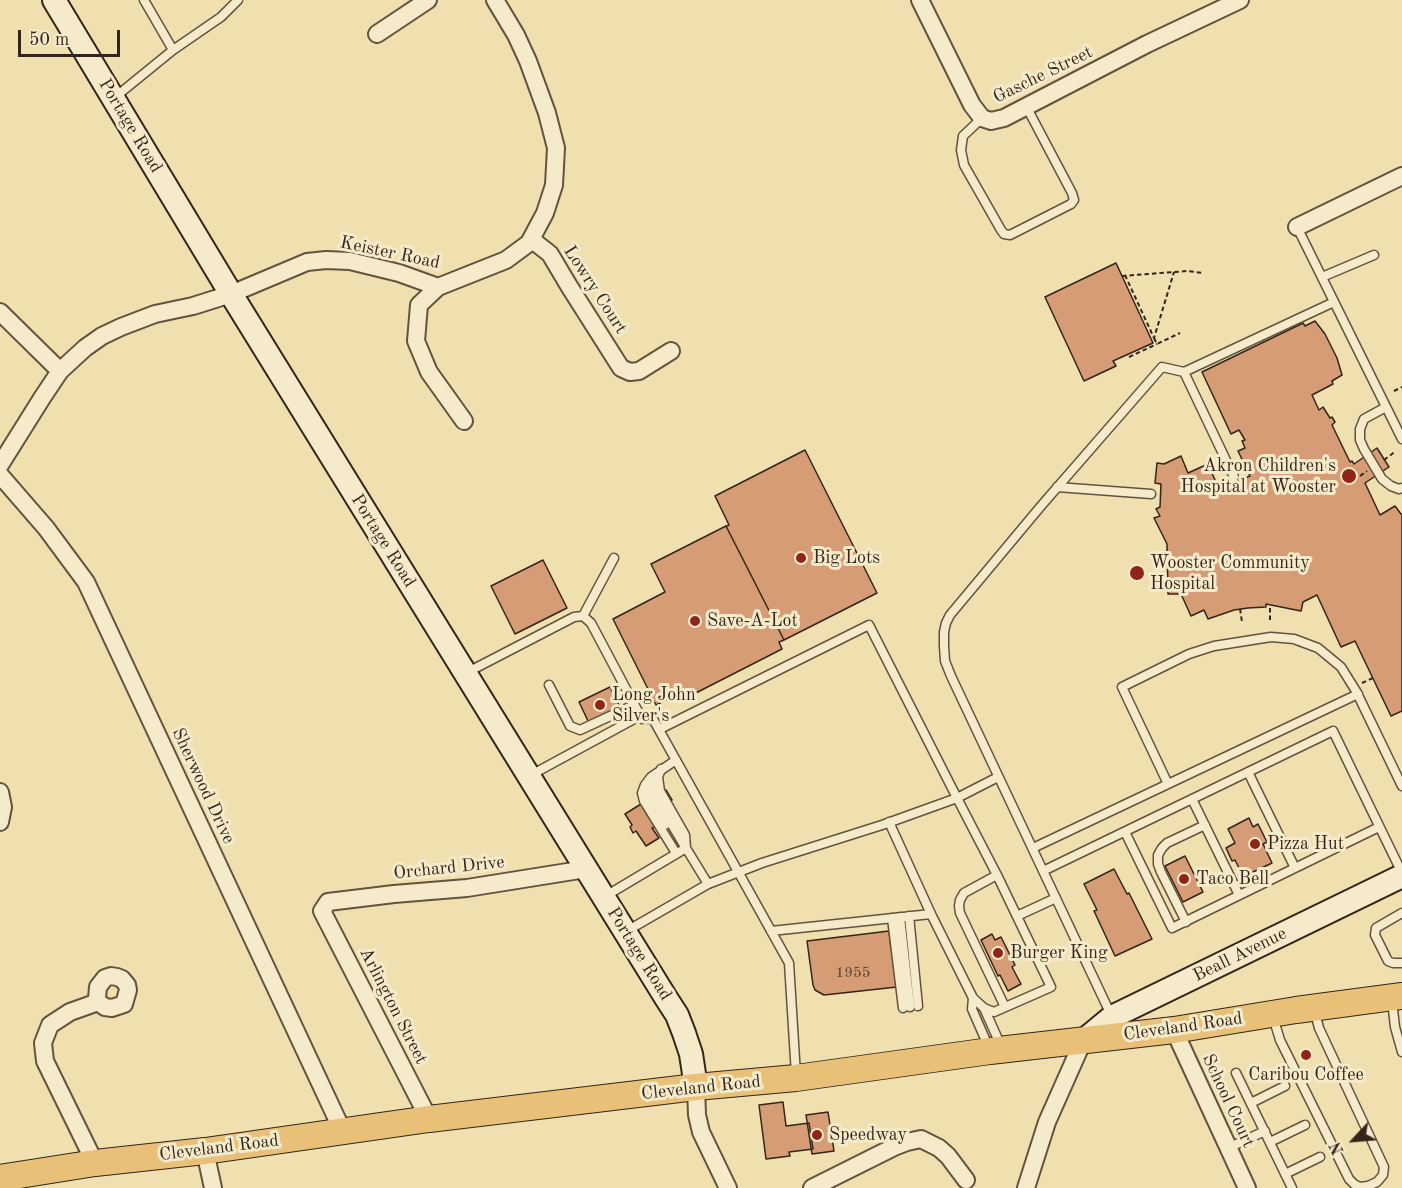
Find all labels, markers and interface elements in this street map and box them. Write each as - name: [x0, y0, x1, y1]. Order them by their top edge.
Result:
- scale bar: [21, 18, 123, 56]
- text: 50 m: [29, 31, 69, 49]
- street label: Gasche Street: [990, 42, 1096, 108]
- street label: Portage Road: [93, 75, 167, 177]
- street label: Keister Road: [338, 232, 442, 274]
- street label: Lowry Court: [558, 242, 632, 338]
- place label: Akron Children's Hospital at Wooster: [1180, 455, 1336, 498]
- marker: Akron Children's Hospital at Wooster: [1340, 467, 1358, 485]
- street label: Portage Road: [346, 490, 420, 592]
- place label: Big Lots: [813, 547, 880, 569]
- marker: Big Lots: [794, 551, 808, 565]
- place label: Wooster Community Hospital: [1150, 552, 1310, 594]
- marker: Wooster Community Hospital: [1128, 564, 1146, 582]
- place label: Save-A-Lot: [707, 610, 798, 632]
- marker: Save-A-Lot: [688, 614, 702, 628]
- place label: Long John Silver's: [612, 684, 696, 726]
- marker: Long John Silver's: [593, 698, 607, 712]
- street label: Sherwood Drive: [167, 725, 239, 847]
- place label: Pizza Hut: [1267, 833, 1344, 855]
- marker: Pizza Hut: [1248, 837, 1262, 851]
- street label: Orchard Drive: [392, 851, 506, 885]
- place label: Taco Bell: [1196, 868, 1269, 890]
- marker: Taco Bell: [1177, 872, 1191, 886]
- street label: Portage Road: [602, 903, 676, 1005]
- street label: Beall Avenue: [1190, 923, 1290, 987]
- place label: Burger King: [1010, 942, 1108, 964]
- street label: Arlington Street: [354, 944, 432, 1068]
- marker: Burger King: [991, 946, 1005, 960]
- house number: 1955: [836, 964, 870, 982]
- street label: Cleveland Road: [1122, 1008, 1244, 1046]
- marker: Caribou Coffee: [1299, 1048, 1313, 1062]
- street label: School Court: [1197, 1051, 1259, 1151]
- place label: Caribou Coffee: [1248, 1064, 1364, 1086]
- street label: Cleveland Road: [640, 1071, 762, 1105]
- north arrow: [1324, 1110, 1384, 1170]
- place label: Speedway: [829, 1124, 907, 1146]
- marker: Speedway: [810, 1128, 824, 1142]
- street label: Cleveland Road: [158, 1130, 280, 1166]
- text: N: [1328, 1139, 1348, 1157]

